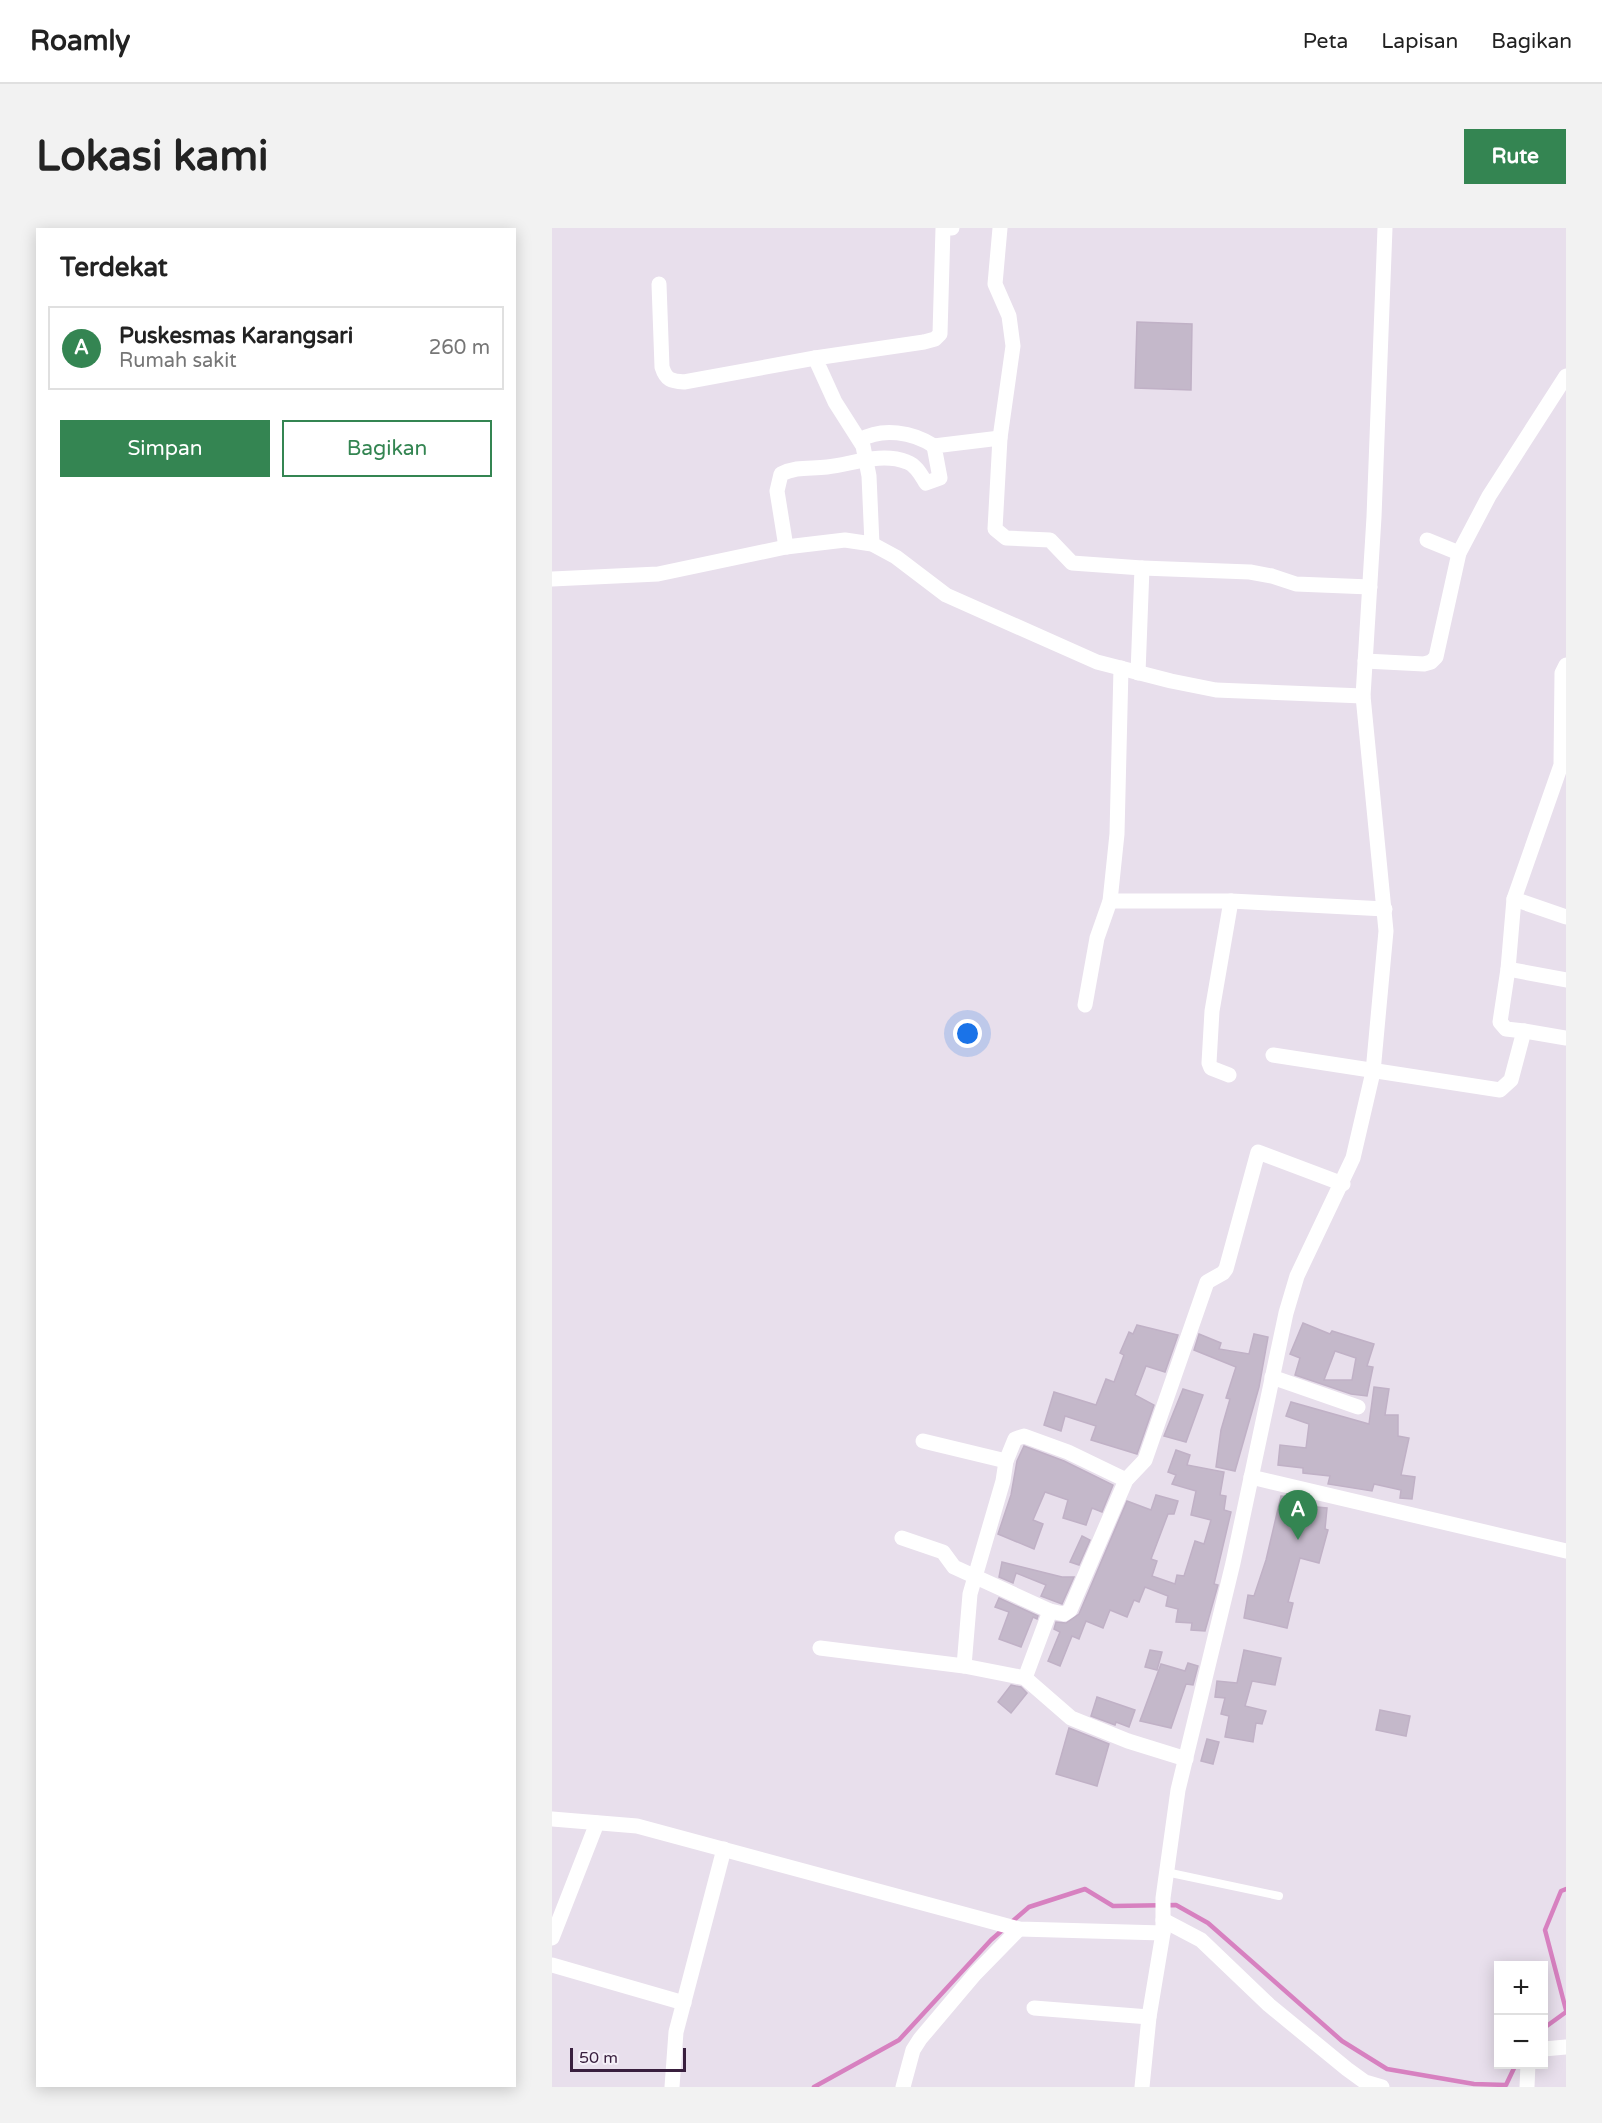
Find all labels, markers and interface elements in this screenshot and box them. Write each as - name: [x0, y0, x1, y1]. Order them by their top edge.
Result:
- text: Roamly: [30, 24, 130, 58]
- text: Peta: [1303, 29, 1348, 54]
- text: Lapisan: [1381, 29, 1458, 54]
- text: Bagikan: [1491, 29, 1572, 54]
- button: Rute: [1464, 129, 1566, 184]
- text: Lokasi kami: [36, 131, 268, 182]
- text: Terdekat: [60, 252, 168, 283]
- text: Puskesmas Karangsari: [119, 323, 353, 349]
- text: A: [74, 336, 89, 360]
- text: 260 m: [429, 336, 490, 360]
- text: Rumah sakit: [119, 349, 237, 373]
- button: Simpan: [60, 420, 270, 477]
- button: Bagikan: [282, 420, 492, 477]
- your location: [953, 1019, 982, 1048]
- pin: A: [1278, 1490, 1318, 1540]
- map controls: [1494, 1961, 1548, 2069]
- button: +: [1494, 1961, 1548, 2015]
- button: −: [1494, 2015, 1548, 2069]
- scale bar: [570, 2045, 686, 2072]
- text: 50 m: [579, 2048, 618, 2068]

